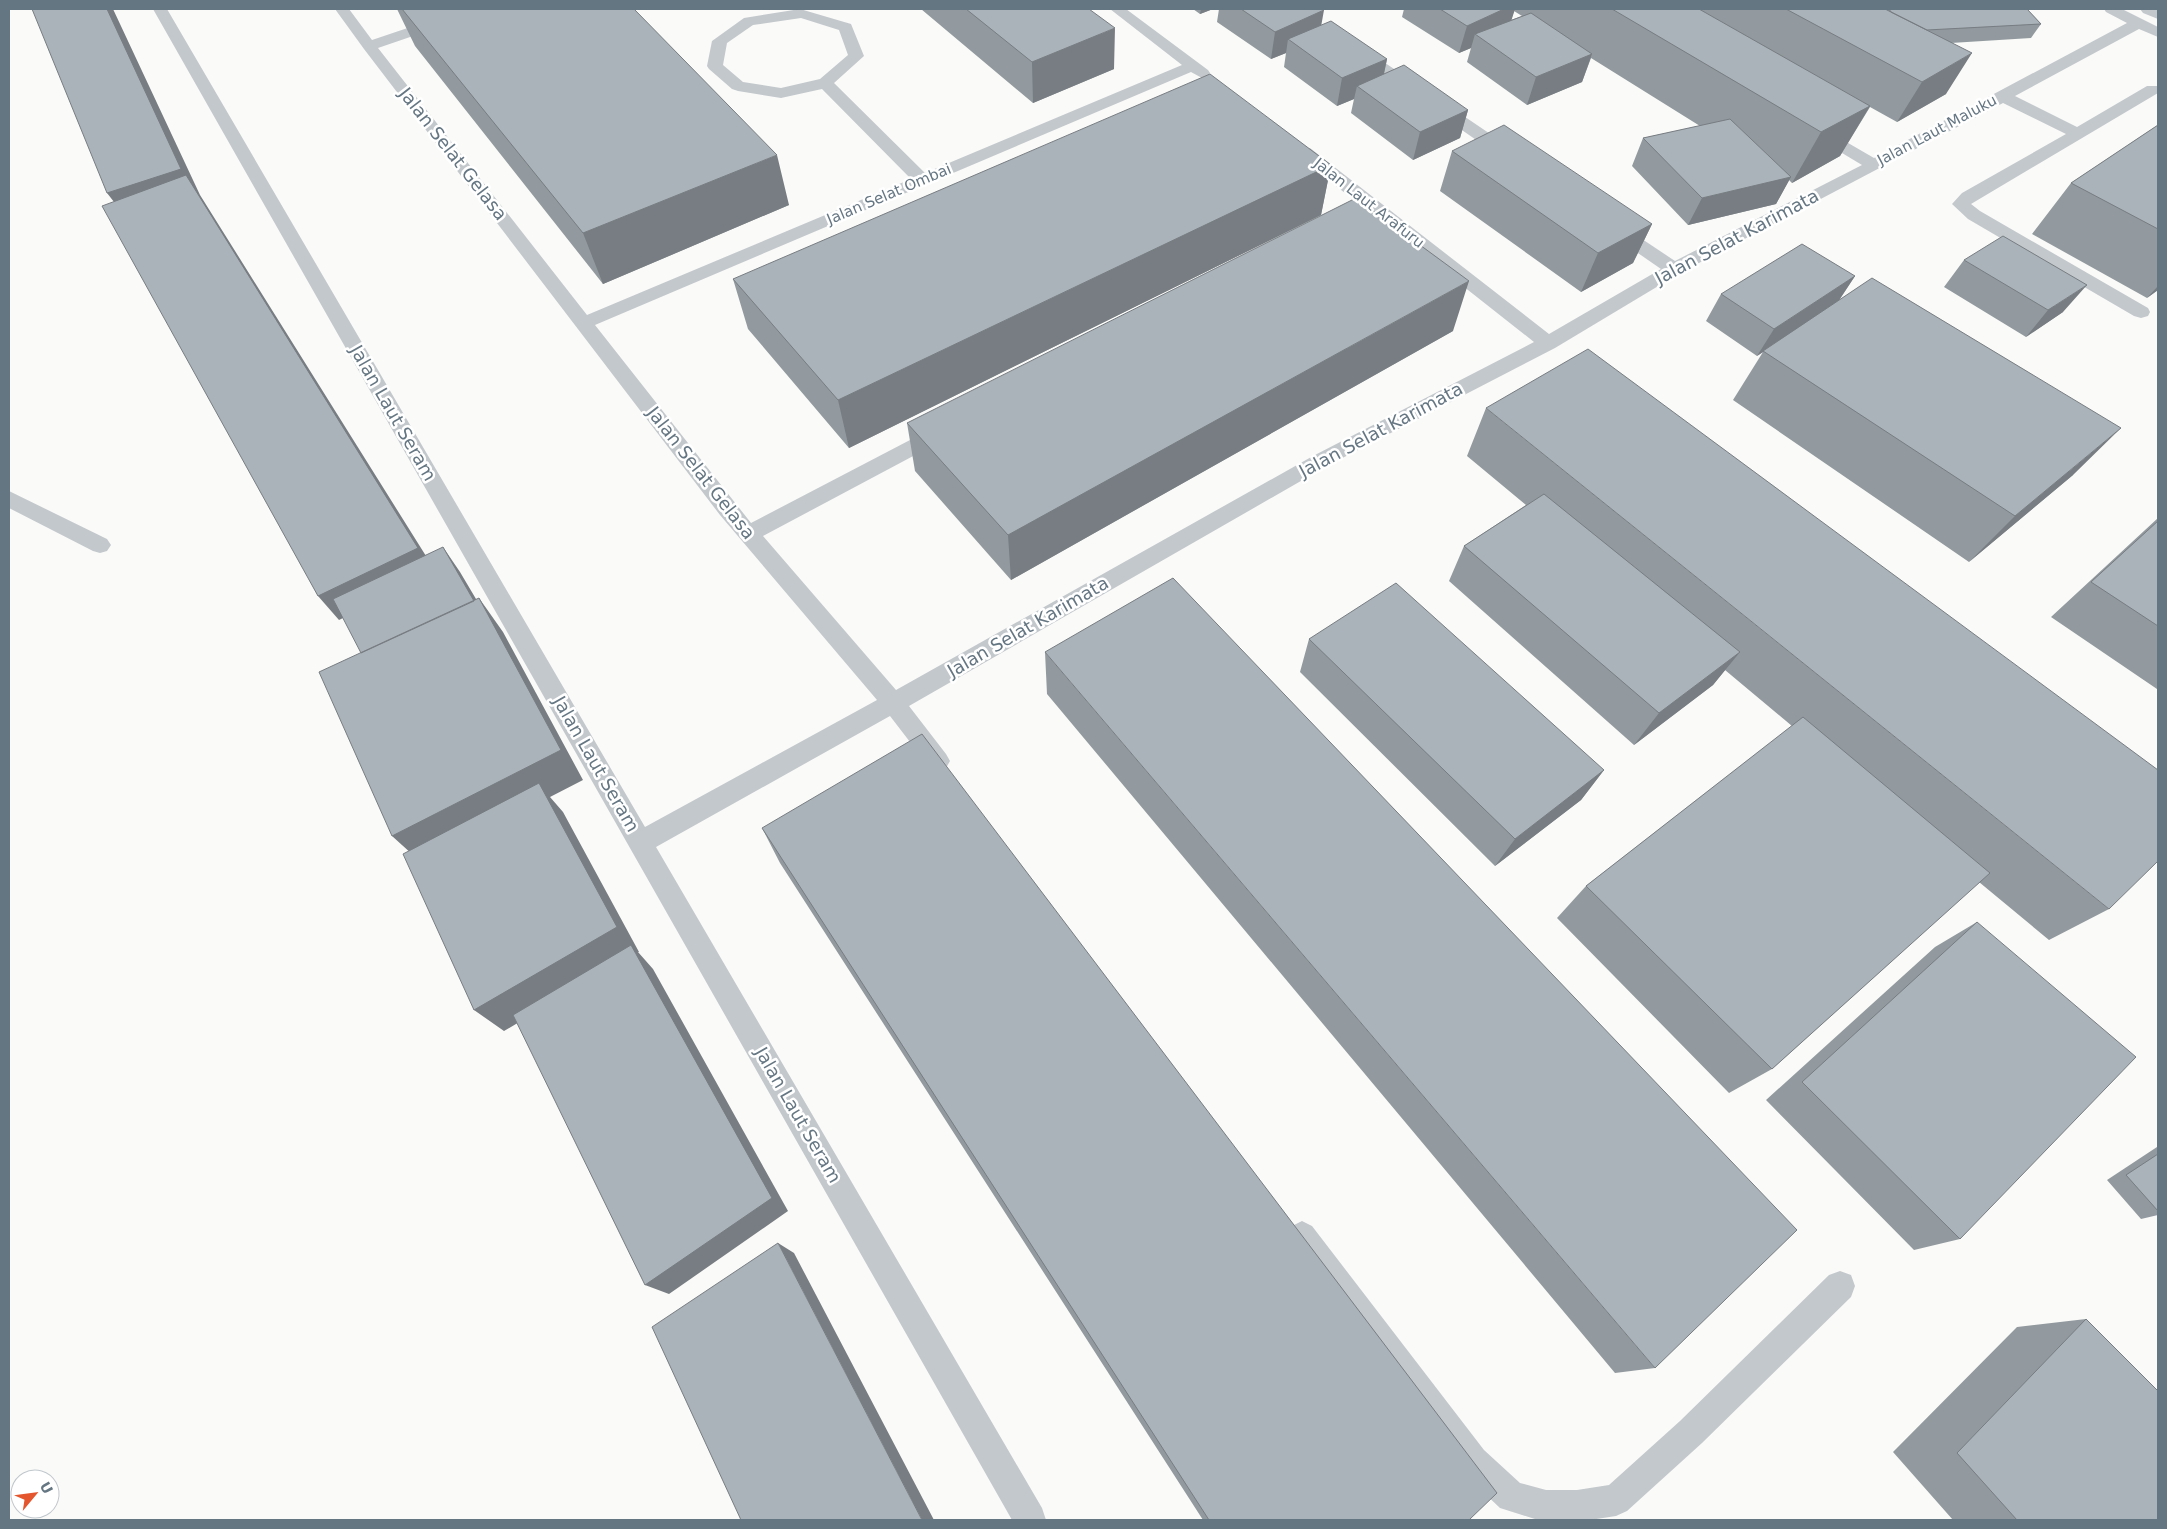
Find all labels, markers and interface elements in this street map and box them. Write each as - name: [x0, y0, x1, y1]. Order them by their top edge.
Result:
- street label: Jalan Selat Gelasa: [395, 83, 512, 224]
- street label: Jalan Laut Maluku: [1873, 91, 2000, 170]
- street label: Jalan Laut Arafuru: [1309, 154, 1428, 252]
- street label: Jalan Selat Ombai: [823, 160, 954, 229]
- street label: Jalan Selat Karimata: [1650, 184, 1822, 289]
- street label: Jalan Laut Seram: [346, 340, 441, 484]
- street label: Jalan Selat Karimata: [1294, 377, 1466, 482]
- street label: Jalan Selat Gelasa: [643, 402, 760, 543]
- street label: Jalan Selat Karimata: [943, 572, 1112, 682]
- street label: Jalan Laut Seram: [549, 691, 644, 835]
- street label: Jalan Laut Seram: [751, 1042, 846, 1186]
- north arrow: [10, 1469, 60, 1519]
- text: U: [37, 1479, 56, 1497]

